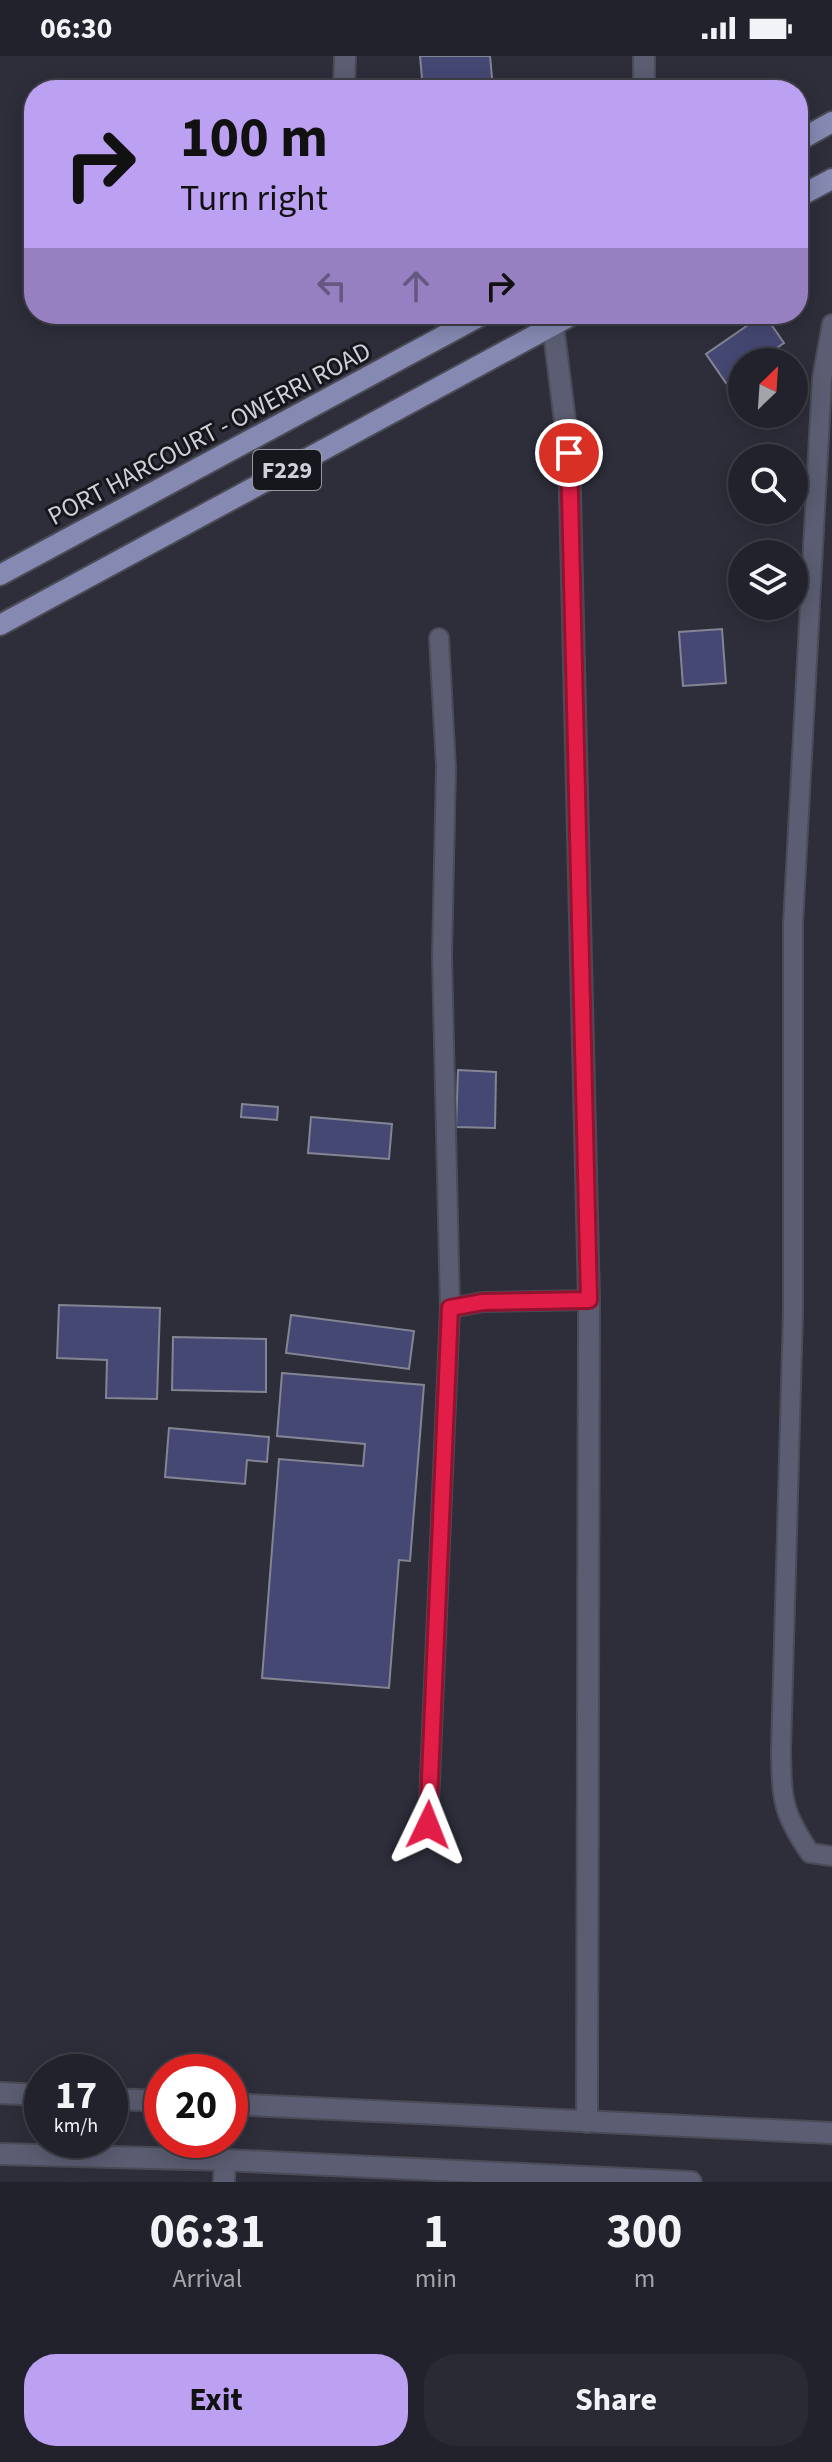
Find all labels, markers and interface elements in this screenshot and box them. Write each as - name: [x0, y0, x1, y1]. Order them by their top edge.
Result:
- text: 06:30: [40, 7, 112, 50]
- text: 100 m: [180, 99, 328, 178]
- icon: right: [48, 112, 152, 216]
- text: Turn right: [180, 173, 328, 224]
- icon: left: [310, 264, 354, 308]
- icon: ahead: [394, 264, 438, 308]
- icon: right: [478, 264, 522, 308]
- street label: PORT HARCOURT - OWERRI ROAD: [41, 332, 377, 535]
- north arrow: [728, 348, 808, 428]
- map controls: [728, 348, 808, 620]
- pin: [535, 419, 603, 487]
- icon: arrive: [547, 431, 591, 475]
- button: search: [728, 444, 808, 524]
- road number: F229: [253, 450, 321, 490]
- button: layers: [728, 540, 808, 620]
- position arrow: [386, 1783, 470, 1867]
- speed limit sign: 20: [144, 2054, 248, 2158]
- text: 17: [55, 2067, 97, 2124]
- text: km/h: [54, 2112, 98, 2140]
- text: 06:31: [149, 2198, 265, 2266]
- text: 1: [423, 2198, 449, 2266]
- text: 300: [606, 2198, 682, 2266]
- text: Arrival: [172, 2260, 242, 2297]
- text: min: [415, 2260, 457, 2297]
- text: m: [634, 2260, 655, 2297]
- button: Exit: [24, 2354, 408, 2446]
- button: Share: [424, 2354, 808, 2446]

